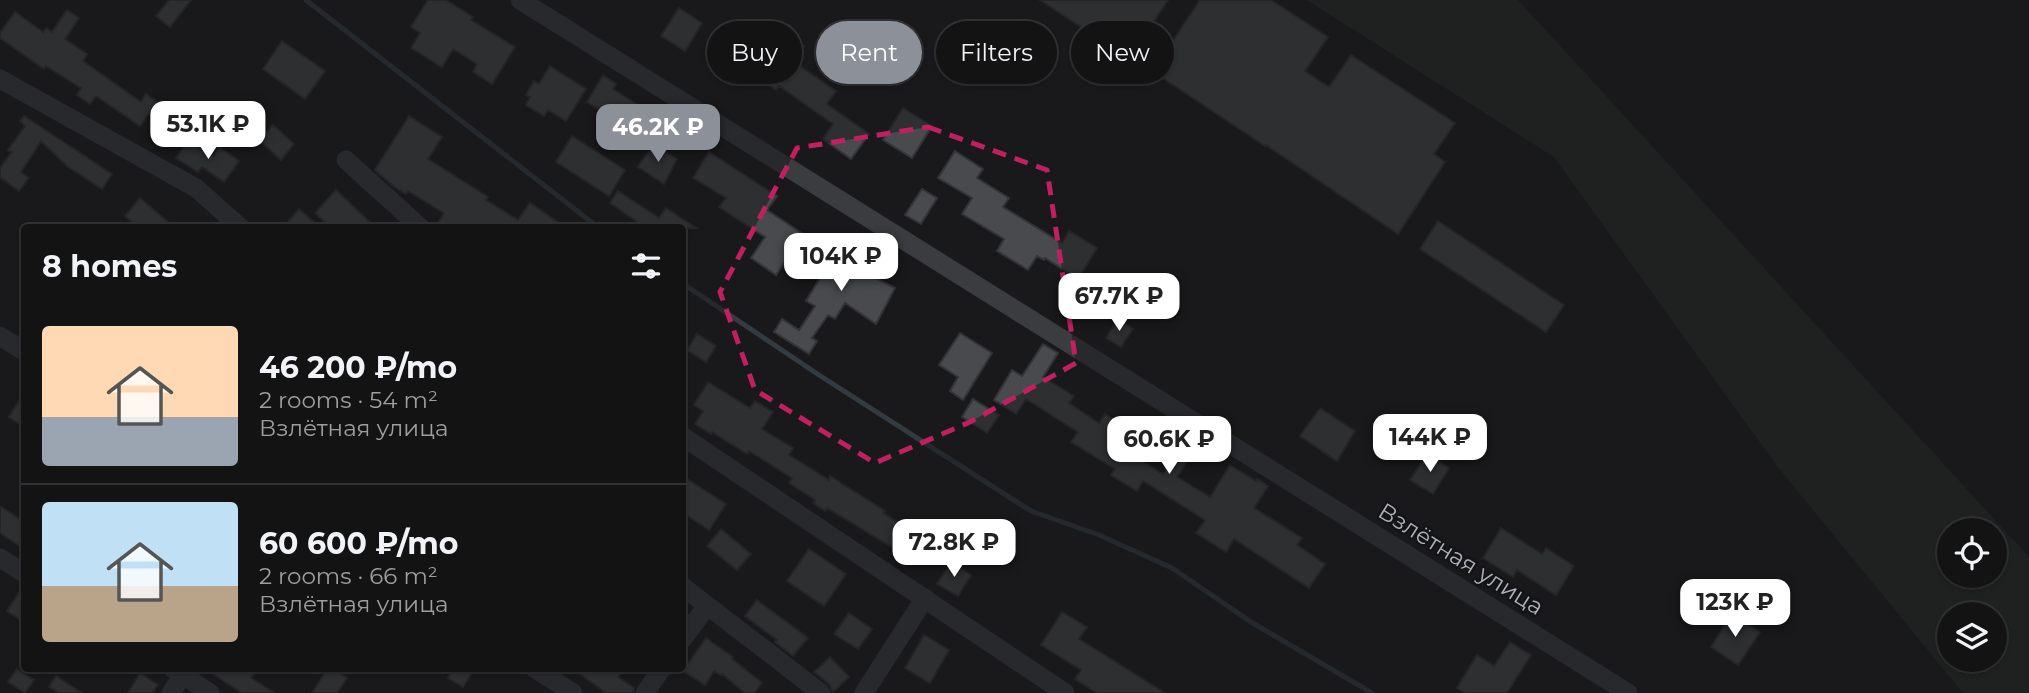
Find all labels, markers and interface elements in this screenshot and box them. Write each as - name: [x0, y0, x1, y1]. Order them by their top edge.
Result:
- chip: Buy: [707, 21, 802, 84]
- chip: Rent: [816, 21, 922, 84]
- chip: Filters: [936, 21, 1057, 84]
- chip: New: [1071, 21, 1174, 84]
- pin: 53.1K ₽: [143, 102, 273, 161]
- pin: 46.2K ₽: [593, 104, 723, 164]
- text: 53.1K ₽: [166, 110, 250, 138]
- text: 46.2K ₽: [612, 113, 704, 141]
- pin: 104K ₽: [784, 233, 898, 293]
- text: 104K ₽: [800, 242, 882, 270]
- icon: filters: [627, 247, 665, 285]
- text: 8 homes: [42, 248, 177, 285]
- pin: 67.7K ₽: [1054, 274, 1184, 333]
- text: 67.7K ₽: [1075, 282, 1164, 310]
- text: 46 200 ₽/mo: [259, 349, 457, 386]
- icon: home: [98, 354, 182, 438]
- text: 2 rooms · 54 m²: [259, 386, 438, 414]
- text: Взлётная улица: [259, 414, 448, 442]
- pin: 144K ₽: [1373, 414, 1487, 474]
- pin: 60.6K ₽: [1104, 416, 1234, 476]
- text: 144K ₽: [1389, 423, 1471, 451]
- text: 60.6K ₽: [1123, 425, 1215, 453]
- street label: Взлётная улица: [1373, 497, 1549, 621]
- map controls: [1937, 518, 2007, 672]
- button: locate: [1937, 518, 2007, 588]
- pin: 72.8K ₽: [889, 520, 1019, 579]
- text: 60 600 ₽/mo: [259, 525, 458, 562]
- text: 72.8K ₽: [909, 528, 999, 556]
- icon: home: [98, 530, 182, 614]
- text: 2 rooms · 66 m²: [259, 562, 438, 590]
- pin: 123K ₽: [1678, 580, 1792, 639]
- text: 123K ₽: [1696, 588, 1774, 616]
- text: Взлётная улица: [259, 590, 448, 618]
- button: layers: [1937, 602, 2007, 672]

